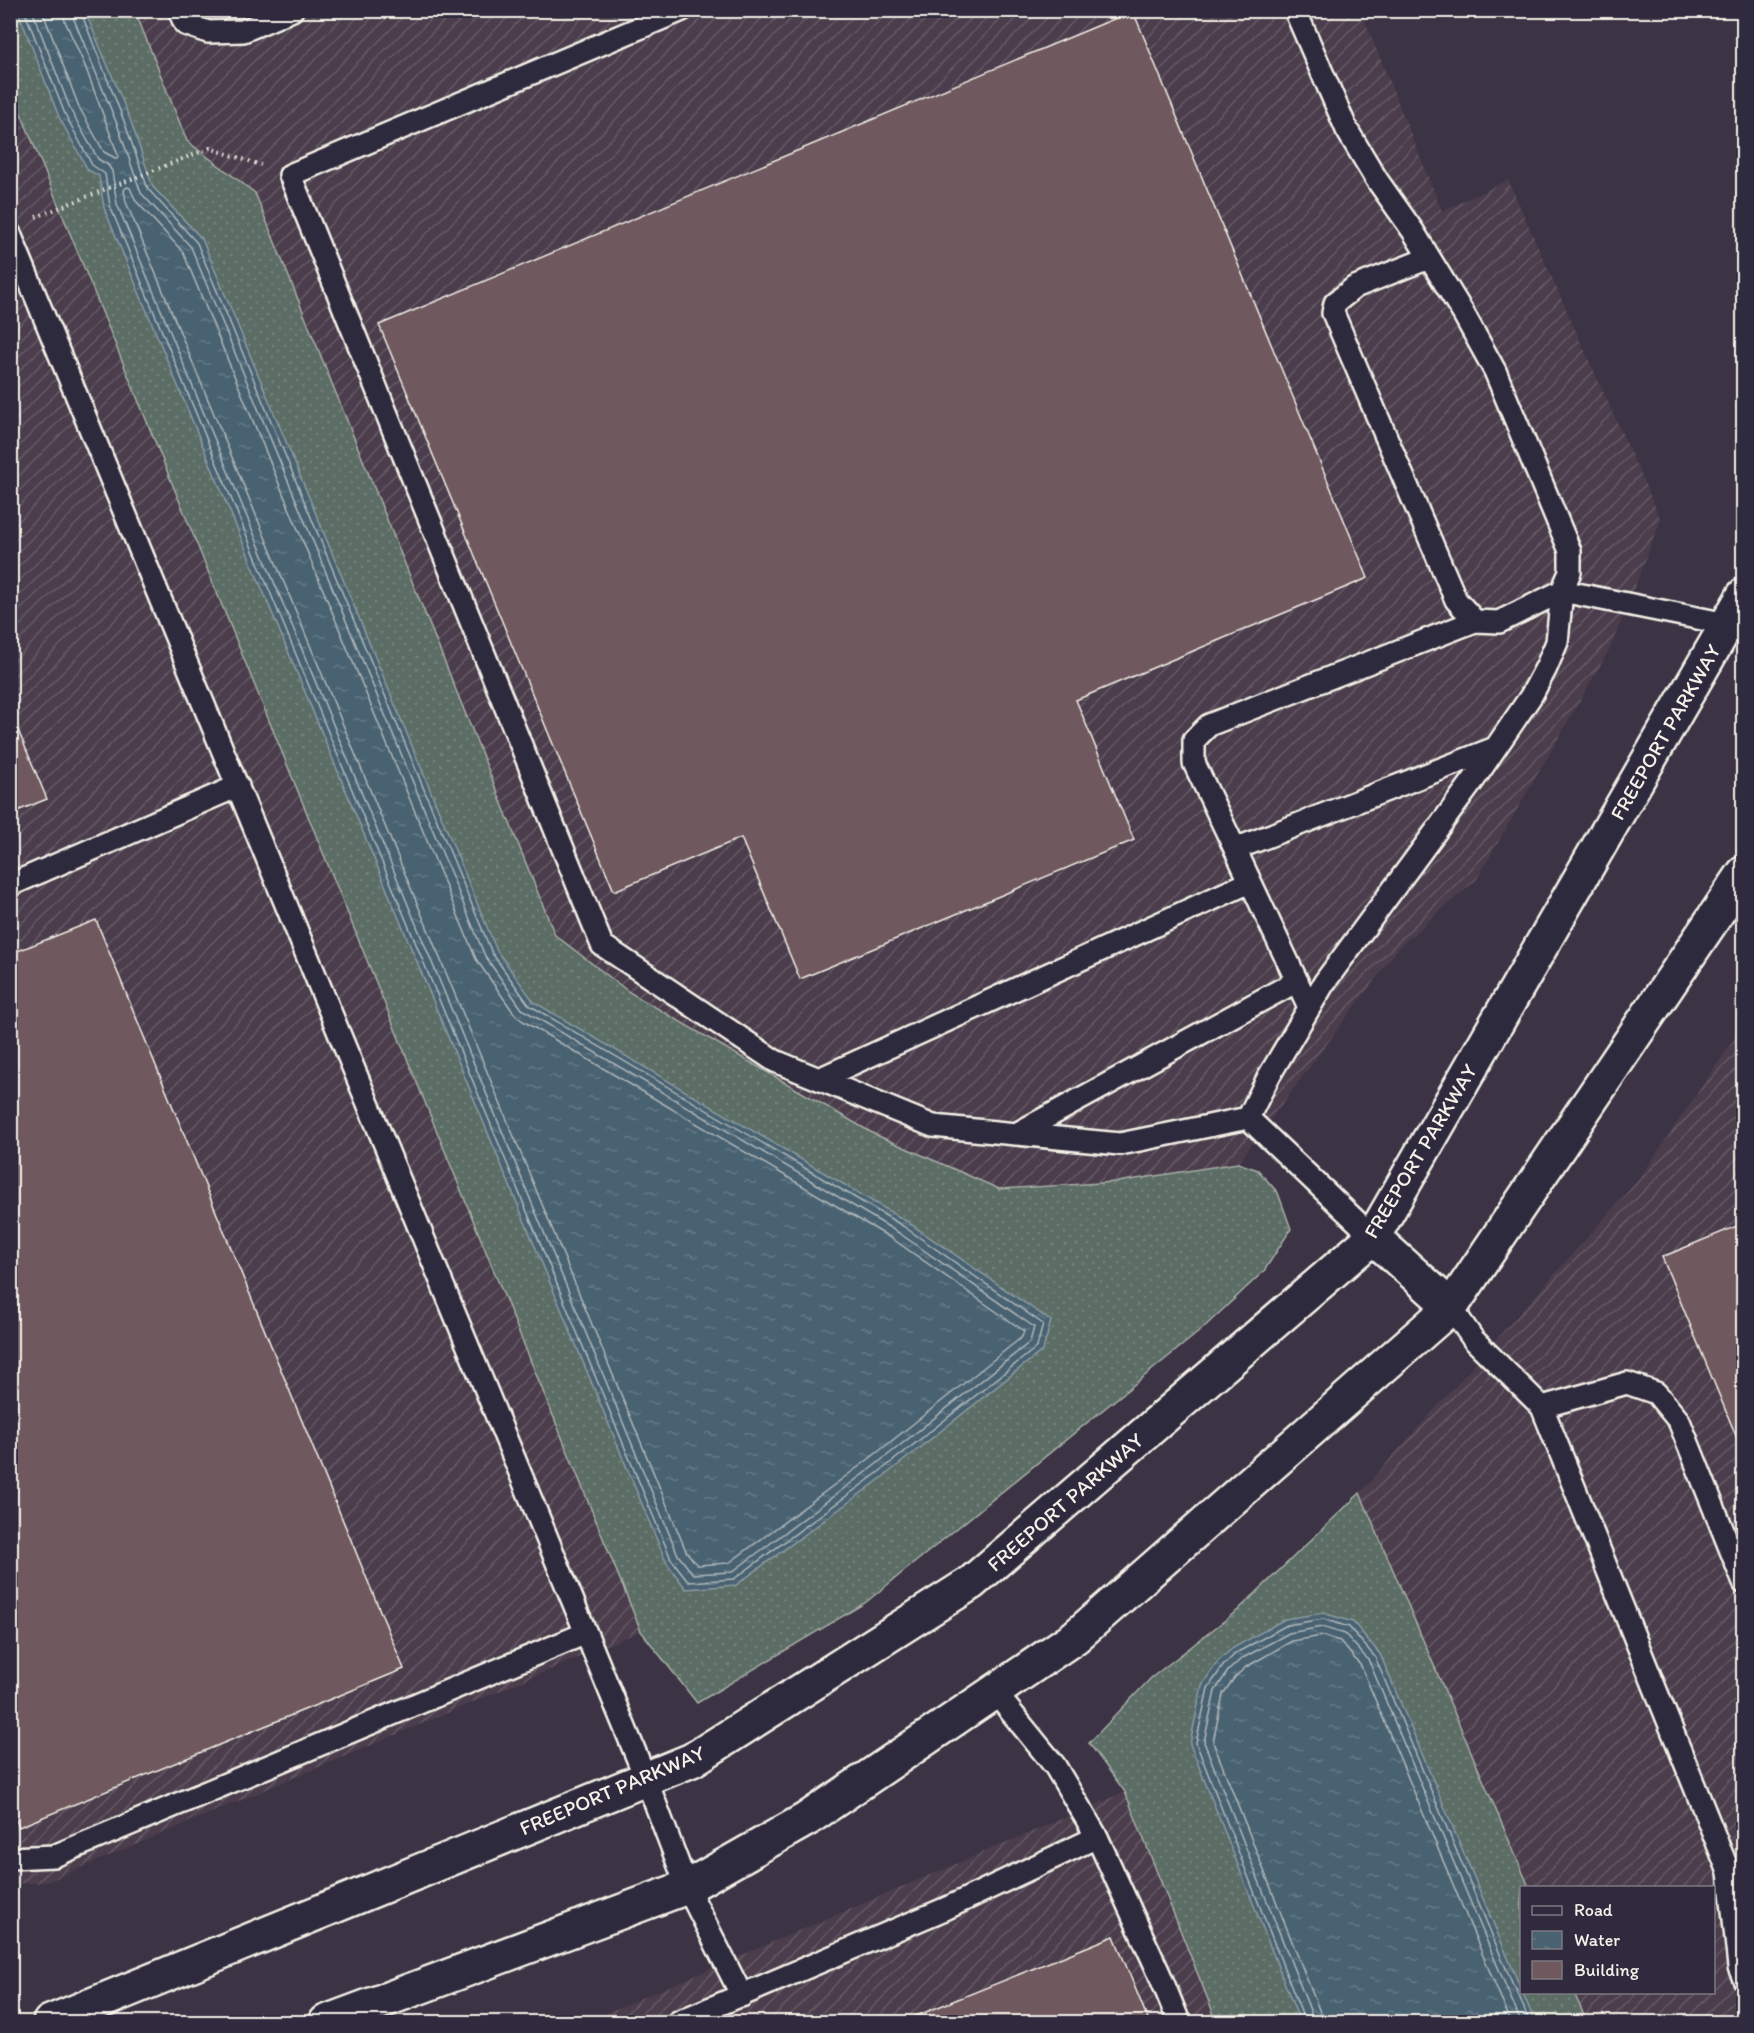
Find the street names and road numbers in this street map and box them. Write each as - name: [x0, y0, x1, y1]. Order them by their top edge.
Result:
- street label: FREEPORT PARKWAY: [1605, 640, 1726, 824]
- street label: FREEPORT PARKWAY: [1358, 1059, 1482, 1243]
- street label: FREEPORT PARKWAY: [982, 1427, 1148, 1577]
- street label: FREEPORT PARKWAY: [516, 1740, 708, 1840]

